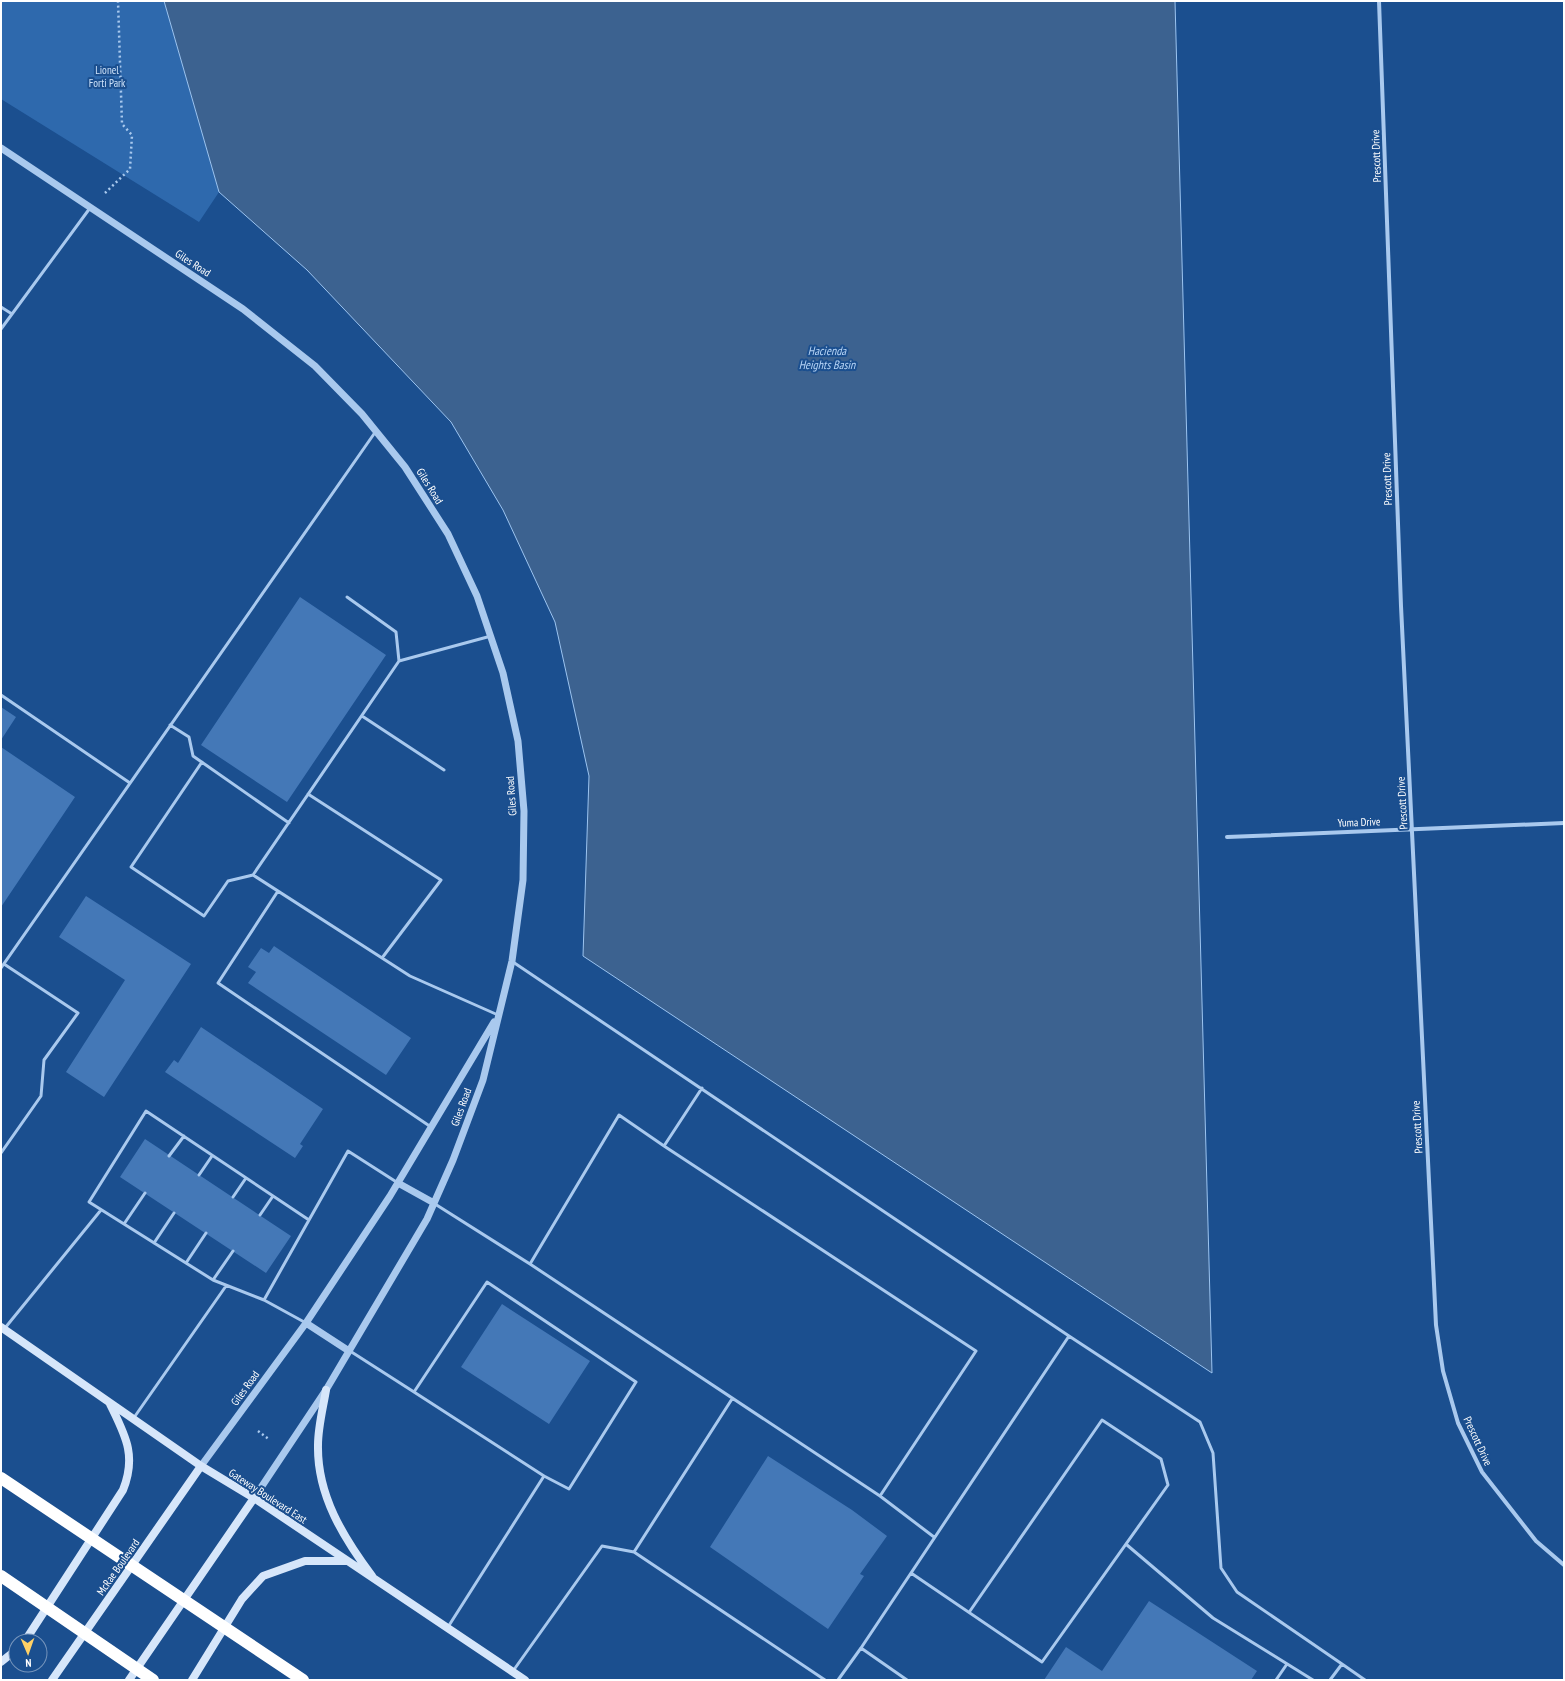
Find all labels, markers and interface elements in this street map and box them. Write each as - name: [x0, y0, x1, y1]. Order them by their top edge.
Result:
- park label: Lionel Forti Park: [89, 63, 126, 90]
- street label: Prescott Drive: [1368, 129, 1384, 183]
- street label: Giles Road: [173, 246, 214, 280]
- water label: Hacienda Heights Basin: [799, 343, 856, 372]
- street label: Prescott Drive: [1379, 452, 1395, 506]
- street label: Giles Road: [414, 465, 447, 507]
- street label: Giles Road: [503, 775, 519, 816]
- street label: Prescott Drive: [1394, 776, 1410, 830]
- street label: Yuma Drive: [1337, 814, 1381, 830]
- street label: Giles Road: [448, 1086, 474, 1128]
- street label: Prescott Drive: [1409, 1100, 1425, 1154]
- street label: Giles Road: [228, 1368, 262, 1408]
- street label: Prescott Drive: [1460, 1414, 1496, 1468]
- street label: Gateway Boulevard East: [226, 1465, 310, 1527]
- street label: McRae Boulevard: [93, 1536, 143, 1598]
- north arrow: [8, 1633, 48, 1673]
- text: N: [25, 1656, 32, 1670]

